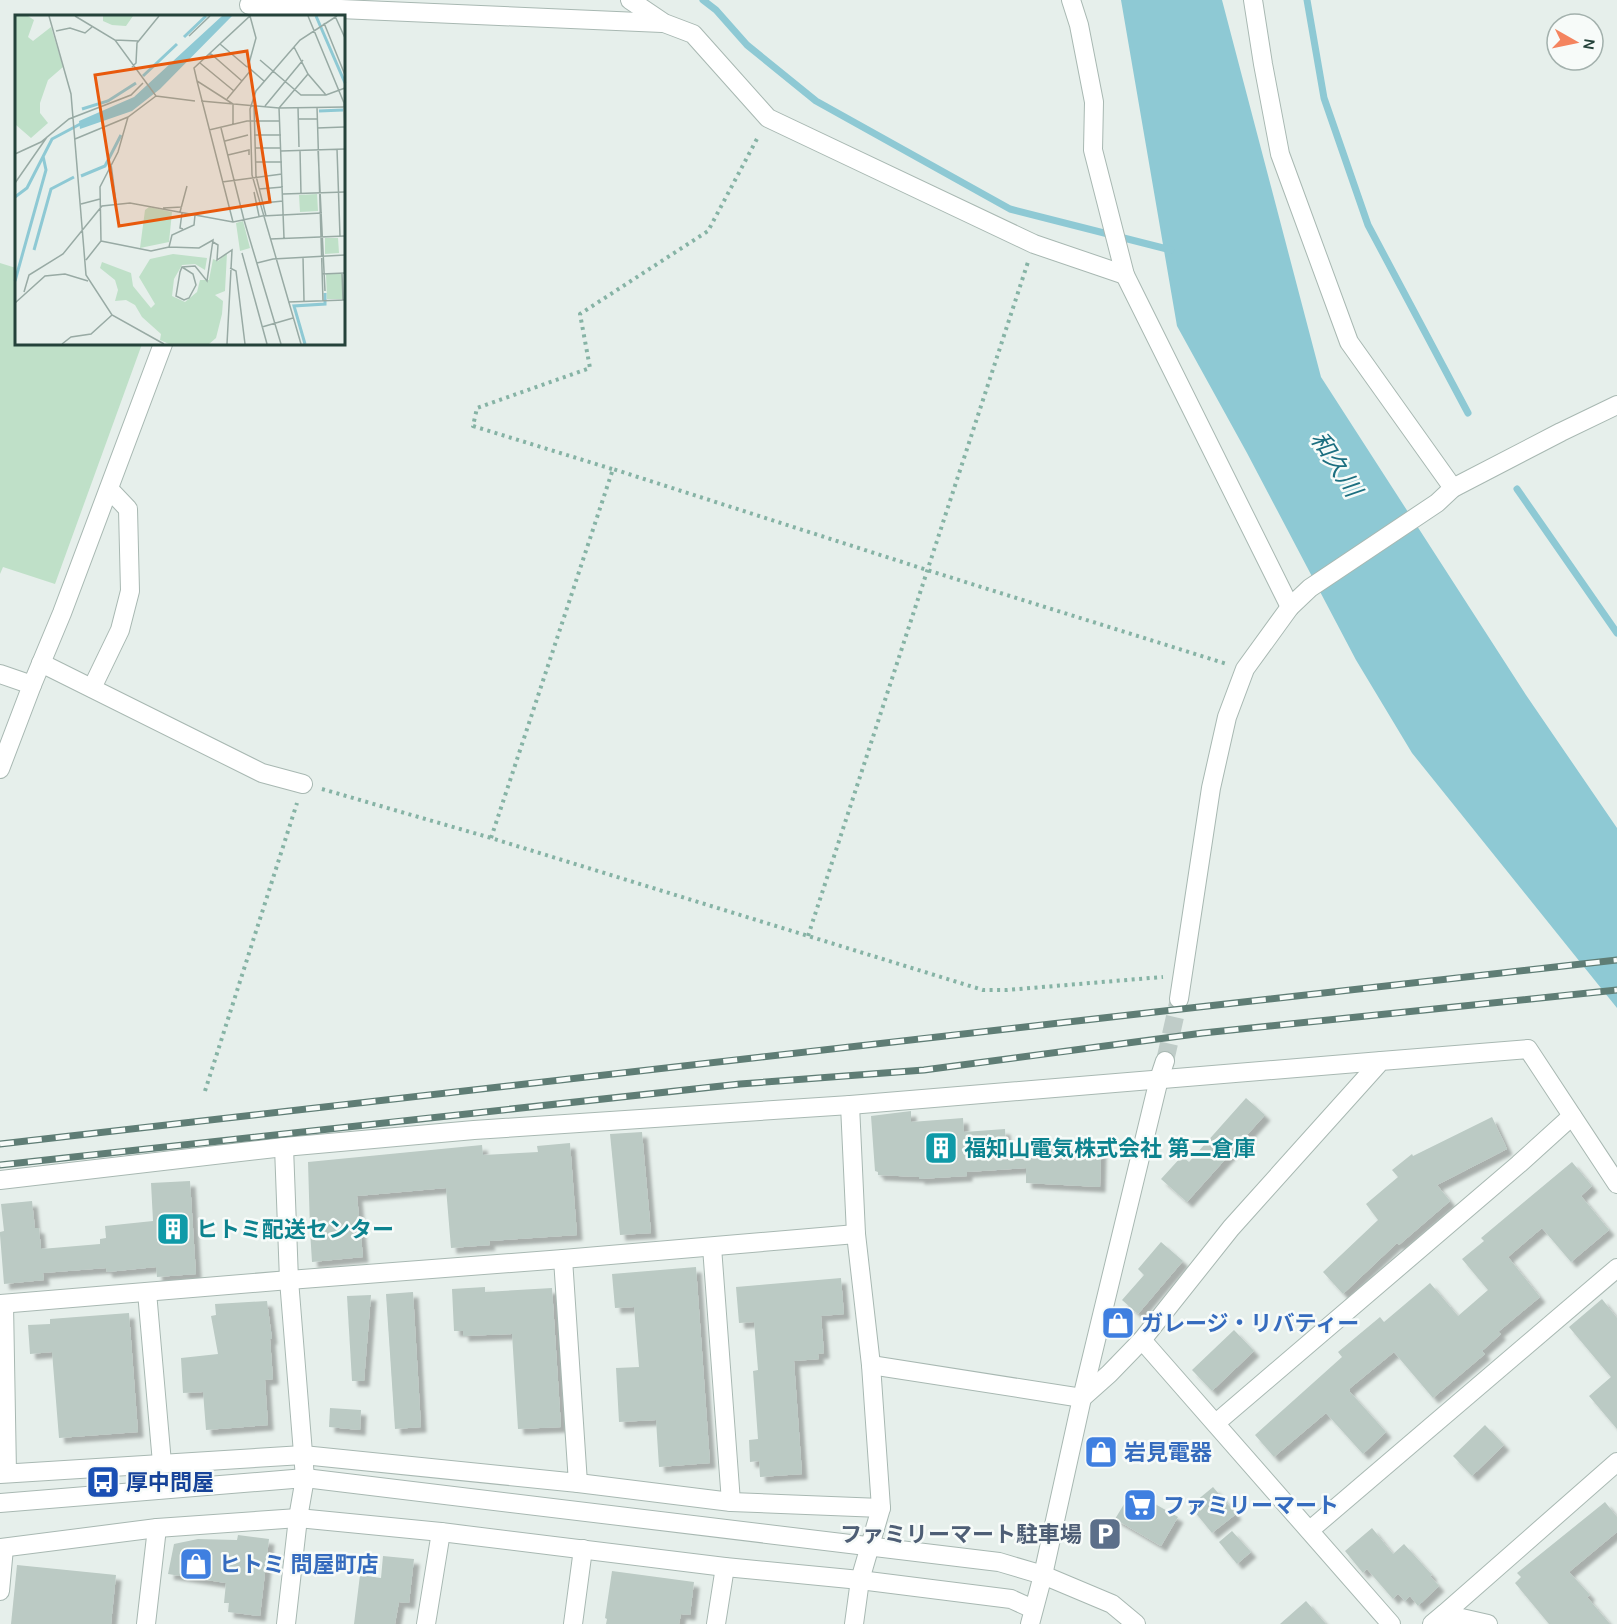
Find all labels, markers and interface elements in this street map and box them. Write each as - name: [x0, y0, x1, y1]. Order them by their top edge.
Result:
- north arrow: [1545, 12, 1605, 72]
- inset map: [15, 15, 345, 345]
- text: N: [1579, 37, 1600, 51]
- water label: 和久川: [1305, 426, 1369, 504]
- building icon: 福知山電気株式会社 第二倉庫: [923, 1130, 959, 1166]
- place label: 福知山電気株式会社 第二倉庫: [964, 1136, 1256, 1162]
- building icon: ヒトミ配送センター: [155, 1211, 191, 1247]
- place label: ヒトミ配送センター: [196, 1217, 394, 1243]
- shop icon: ガレージ・リバティー: [1100, 1305, 1136, 1341]
- place label: ガレージ・リバティー: [1141, 1311, 1359, 1337]
- shop icon: 岩見電器: [1083, 1434, 1119, 1470]
- place label: 岩見電器: [1124, 1440, 1212, 1466]
- bus stop icon: 厚中問屋: [85, 1464, 121, 1500]
- place label: 厚中問屋: [126, 1470, 214, 1496]
- supermarket icon: ファミリーマート: [1122, 1487, 1158, 1523]
- place label: ファミリーマート: [1163, 1493, 1339, 1519]
- parking icon: ファミリーマート駐車場: [1087, 1516, 1123, 1552]
- place label: ファミリーマート駐車場: [840, 1522, 1082, 1548]
- shop icon: ヒトミ 問屋町店: [178, 1546, 214, 1582]
- place label: ヒトミ 問屋町店: [219, 1552, 379, 1578]

